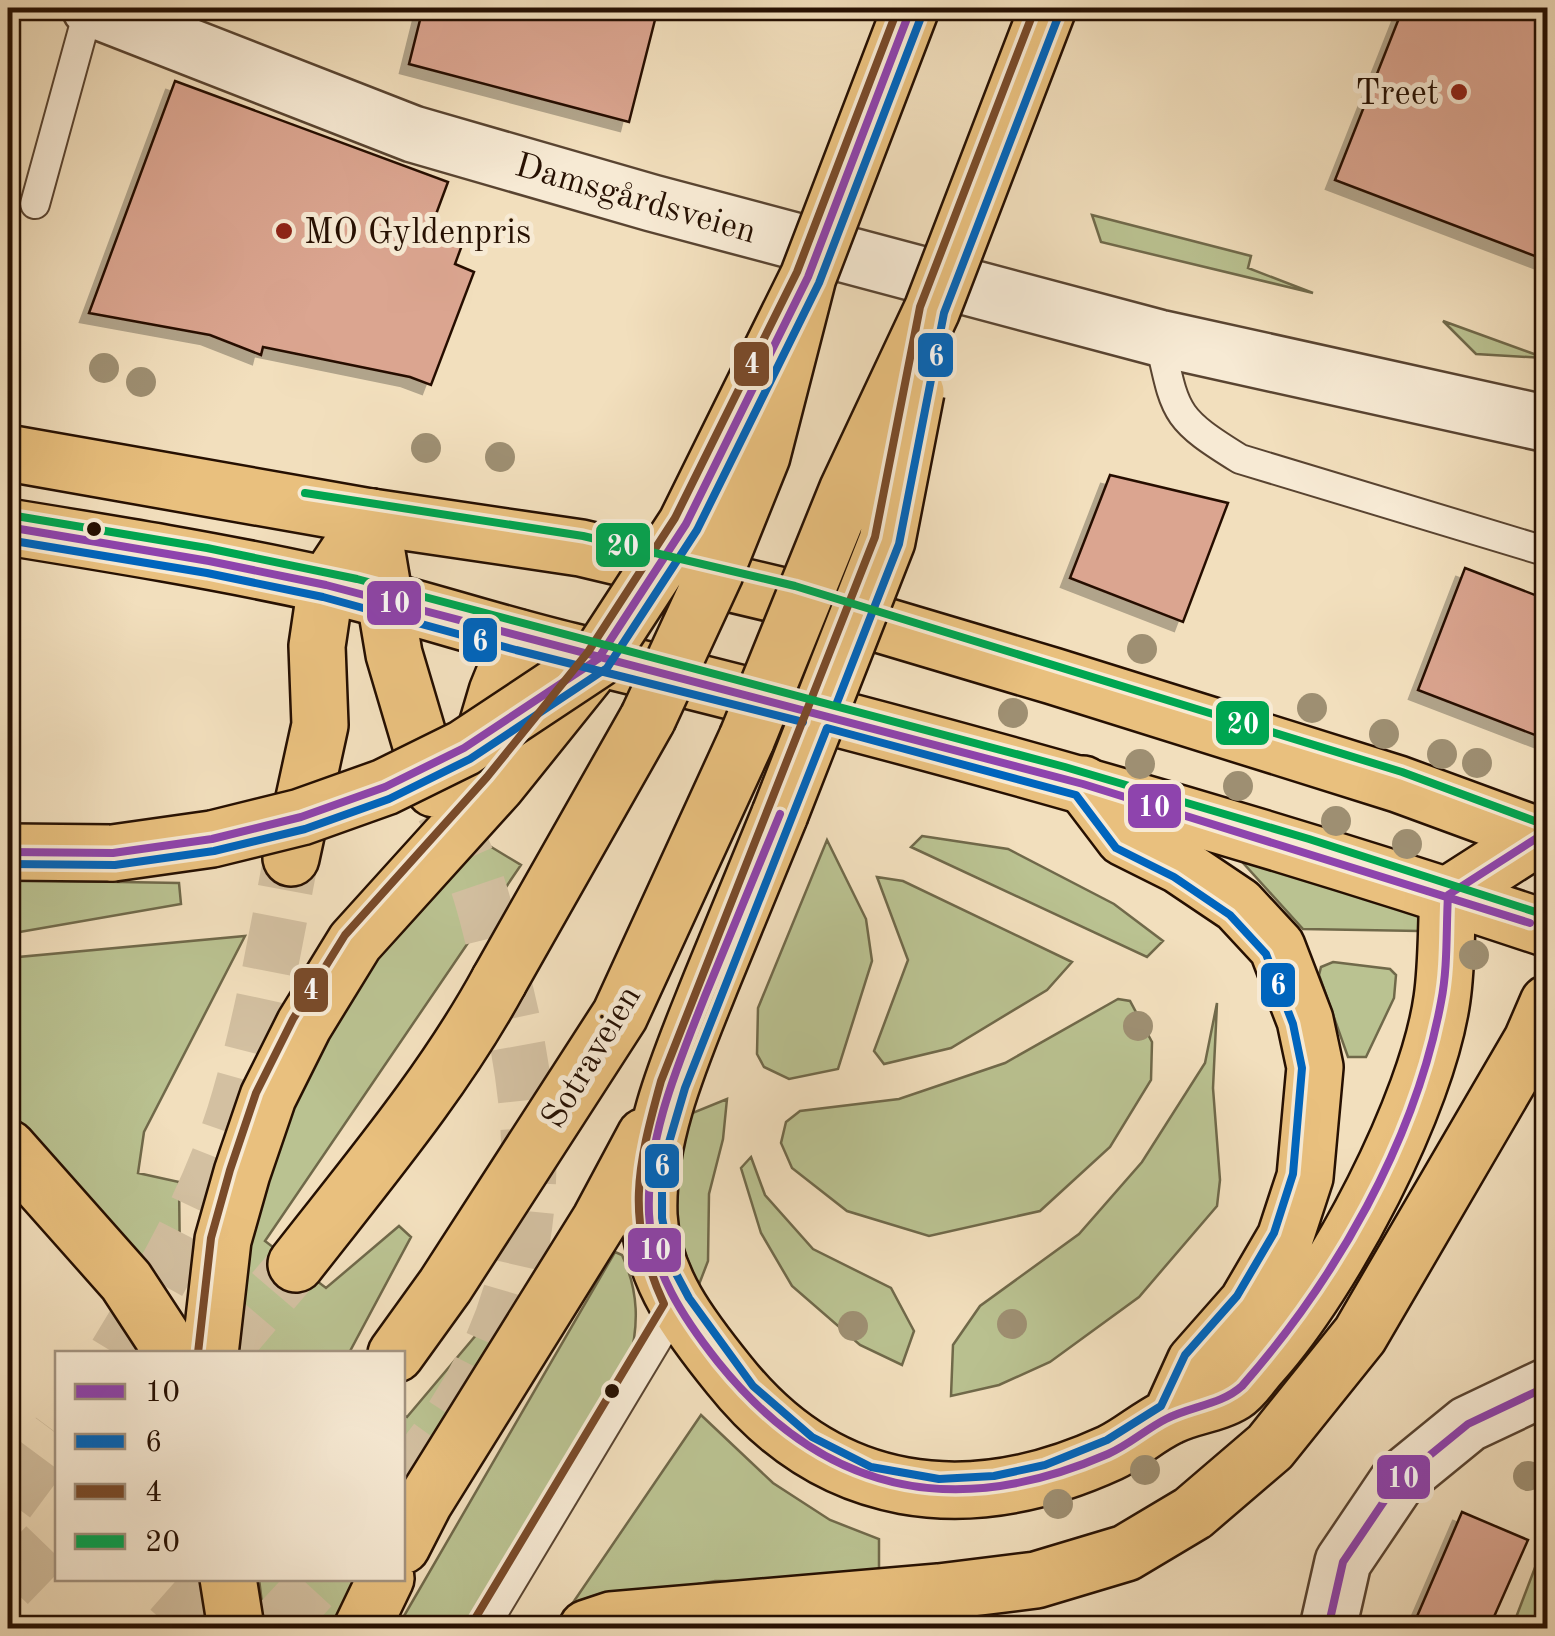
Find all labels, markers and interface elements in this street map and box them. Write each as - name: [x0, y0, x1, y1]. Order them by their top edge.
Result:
- place label: Treet: [1355, 77, 1439, 112]
- marker: Treet: [1448, 81, 1470, 103]
- street label: Damsgårdsveien: [511, 148, 760, 251]
- place label: MO Gyldenpris: [304, 216, 531, 251]
- marker: MO Gyldenpris: [273, 220, 295, 242]
- line badge: 6: [916, 331, 955, 379]
- line badge: 4: [732, 340, 771, 388]
- text: 6: [928, 344, 944, 372]
- text: 4: [744, 352, 760, 380]
- unlabelled marker: [84, 519, 104, 539]
- line badge: 20: [594, 521, 652, 569]
- text: 20: [607, 534, 639, 562]
- line badge: 10: [365, 579, 423, 627]
- text: 10: [378, 591, 410, 619]
- line badge: 6: [461, 616, 499, 664]
- text: 6: [472, 629, 488, 657]
- line badge: 20: [1214, 699, 1271, 747]
- text: 20: [1227, 712, 1259, 740]
- line badge: 10: [1126, 782, 1183, 830]
- text: 10: [1138, 795, 1170, 823]
- line badge: 6: [1259, 961, 1297, 1009]
- line badge: 4: [292, 966, 330, 1014]
- text: 6: [1270, 973, 1286, 1001]
- text: 4: [303, 978, 319, 1006]
- street label: Sotraveien: [536, 980, 648, 1135]
- line badge: 6: [643, 1142, 681, 1190]
- text: 6: [654, 1154, 670, 1182]
- line badge: 10: [626, 1226, 683, 1274]
- text: 10: [639, 1238, 671, 1266]
- legend: [55, 1351, 405, 1581]
- text: 10: [145, 1378, 180, 1408]
- unlabelled marker: [602, 1381, 622, 1401]
- text: 6: [145, 1428, 162, 1458]
- line badge: 10: [1375, 1453, 1432, 1501]
- text: 10: [1387, 1466, 1419, 1494]
- text: 4: [145, 1478, 162, 1508]
- text: 20: [145, 1528, 180, 1558]

